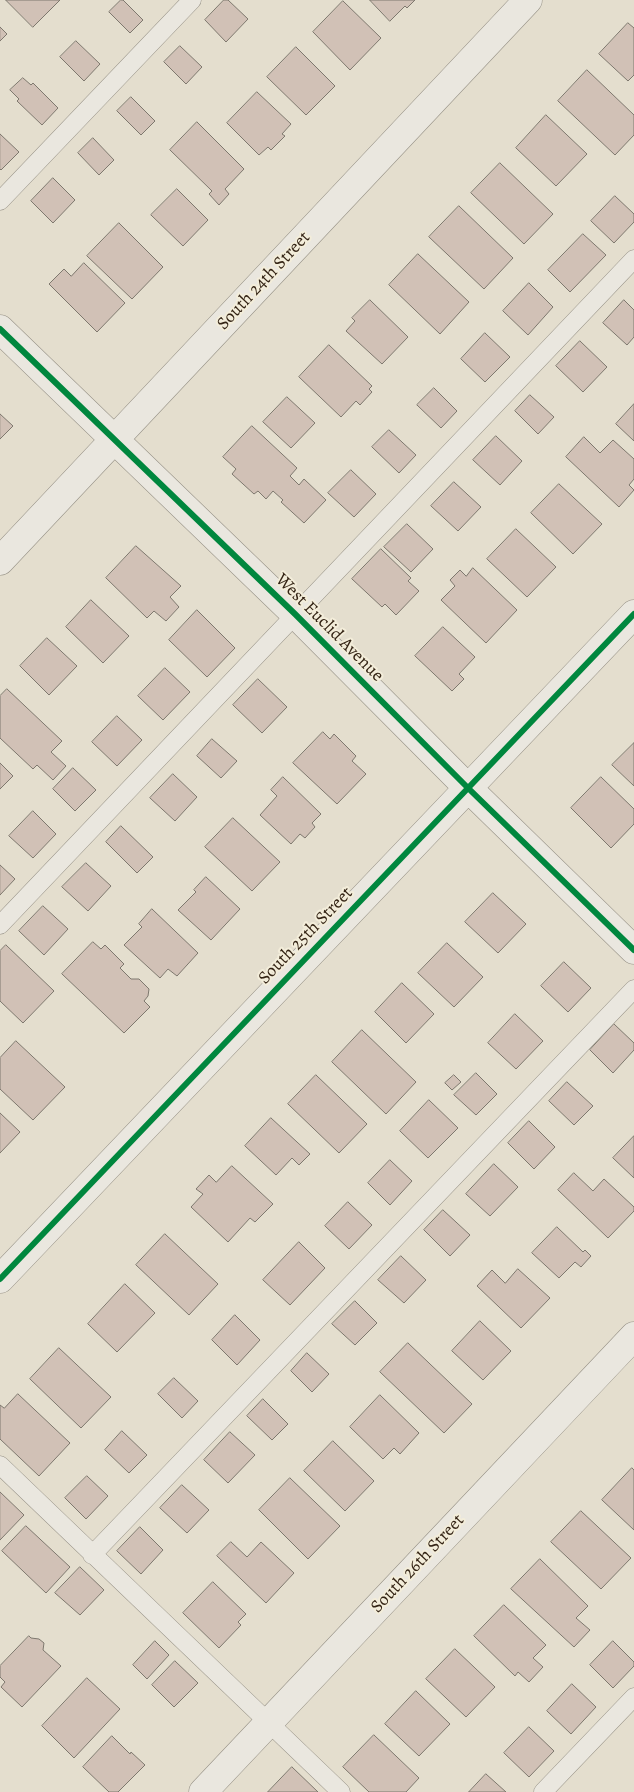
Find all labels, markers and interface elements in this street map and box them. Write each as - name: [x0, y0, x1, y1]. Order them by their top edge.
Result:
- street label: South 24th Street: [213, 227, 315, 335]
- street label: West Euclid Avenue: [270, 569, 388, 687]
- street label: South 25th Street: [254, 883, 358, 989]
- street label: South 26th Street: [367, 1510, 469, 1618]

